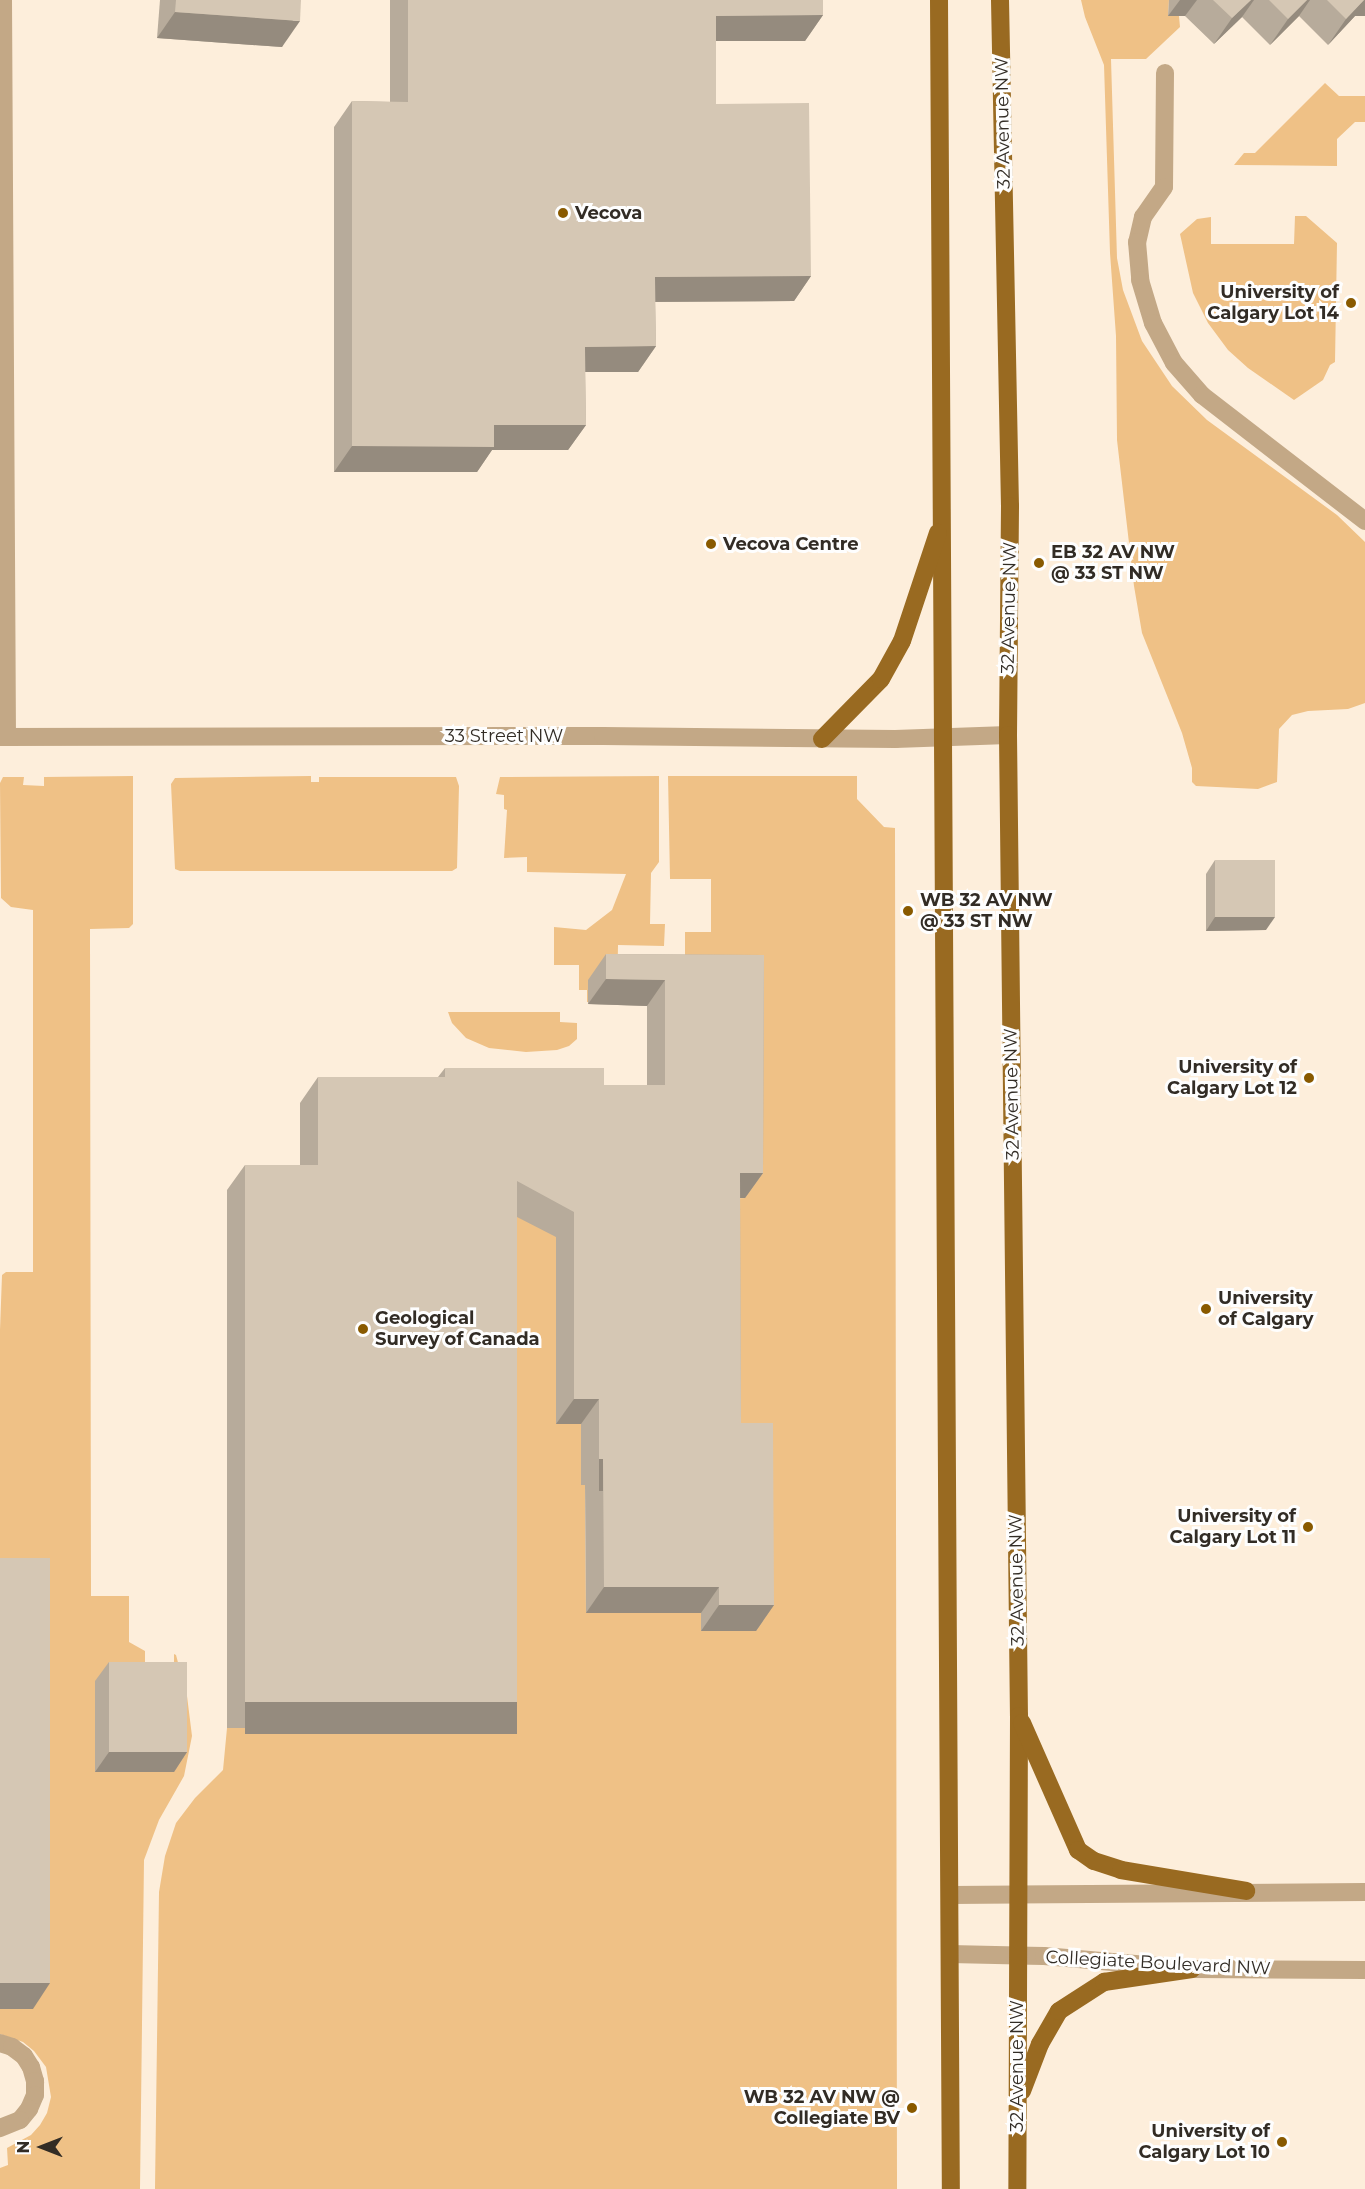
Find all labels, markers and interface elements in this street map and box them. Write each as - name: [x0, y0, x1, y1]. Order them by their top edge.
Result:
- street label: 32 Avenue NW: [991, 57, 1015, 189]
- place label: Vecova: [575, 202, 642, 224]
- marker: Vecova: [556, 206, 570, 220]
- place label: University of Calgary Lot 14: [1207, 282, 1339, 324]
- marker: University of Calgary Lot 14: [1344, 296, 1358, 310]
- place label: Vecova Centre: [723, 533, 859, 555]
- marker: Vecova Centre: [704, 537, 718, 551]
- street label: 32 Avenue NW: [997, 542, 1021, 674]
- place label: EB 32 AV NW @ 33 ST NW: [1051, 542, 1175, 584]
- marker: EB 32 AV NW @ 33 ST NW: [1032, 556, 1046, 570]
- street label: 33 Street NW: [445, 725, 563, 747]
- place label: WB 32 AV NW @ 33 ST NW: [920, 890, 1053, 932]
- marker: WB 32 AV NW @ 33 ST NW: [901, 904, 915, 918]
- street label: 32 Avenue NW: [1000, 1028, 1024, 1160]
- place label: University of Calgary Lot 12: [1167, 1057, 1297, 1100]
- marker: University of Calgary Lot 12: [1302, 1071, 1316, 1085]
- place label: University of Calgary: [1218, 1288, 1314, 1330]
- marker: University of Calgary: [1199, 1302, 1213, 1316]
- place label: Geological Survey of Canada: [375, 1308, 540, 1350]
- marker: Geological Survey of Canada: [356, 1322, 370, 1336]
- place label: University of Calgary Lot 11: [1170, 1506, 1296, 1549]
- street label: 32 Avenue NW: [1005, 1514, 1029, 1646]
- marker: University of Calgary Lot 11: [1301, 1520, 1315, 1534]
- street label: Collegiate Boulevard NW: [1045, 1946, 1271, 1980]
- street label: 32 Avenue NW: [1006, 2000, 1028, 2132]
- place label: WB 32 AV NW @ Collegiate BV: [744, 2087, 900, 2130]
- marker: WB 32 AV NW @ Collegiate BV: [905, 2101, 919, 2115]
- north arrow: [12, 2117, 72, 2177]
- place label: University of Calgary Lot 10: [1138, 2121, 1270, 2164]
- marker: University of Calgary Lot 10: [1275, 2135, 1289, 2149]
- text: N: [14, 2141, 33, 2153]

